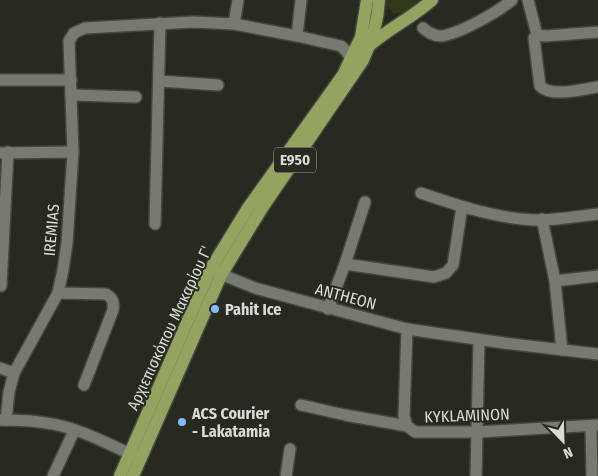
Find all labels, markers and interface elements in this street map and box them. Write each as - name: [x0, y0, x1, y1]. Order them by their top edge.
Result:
- road number: E950: [274, 148, 316, 172]
- street label: IREMIAS: [40, 203, 63, 257]
- street label: Αρχιεπισκόπου Μακαρίου Γ': [123, 243, 216, 413]
- street label: ANTHEON: [313, 279, 378, 314]
- place label: Pahit Ice: [225, 300, 281, 319]
- marker: Pahit Ice: [209, 303, 221, 315]
- place label: ACS Courier - Lakatamia: [191, 404, 270, 441]
- street label: KYKLAMINON: [424, 405, 510, 426]
- marker: ACS Courier - Lakatamia: [176, 416, 188, 428]
- north arrow: [538, 416, 588, 466]
- text: N: [561, 443, 575, 462]

